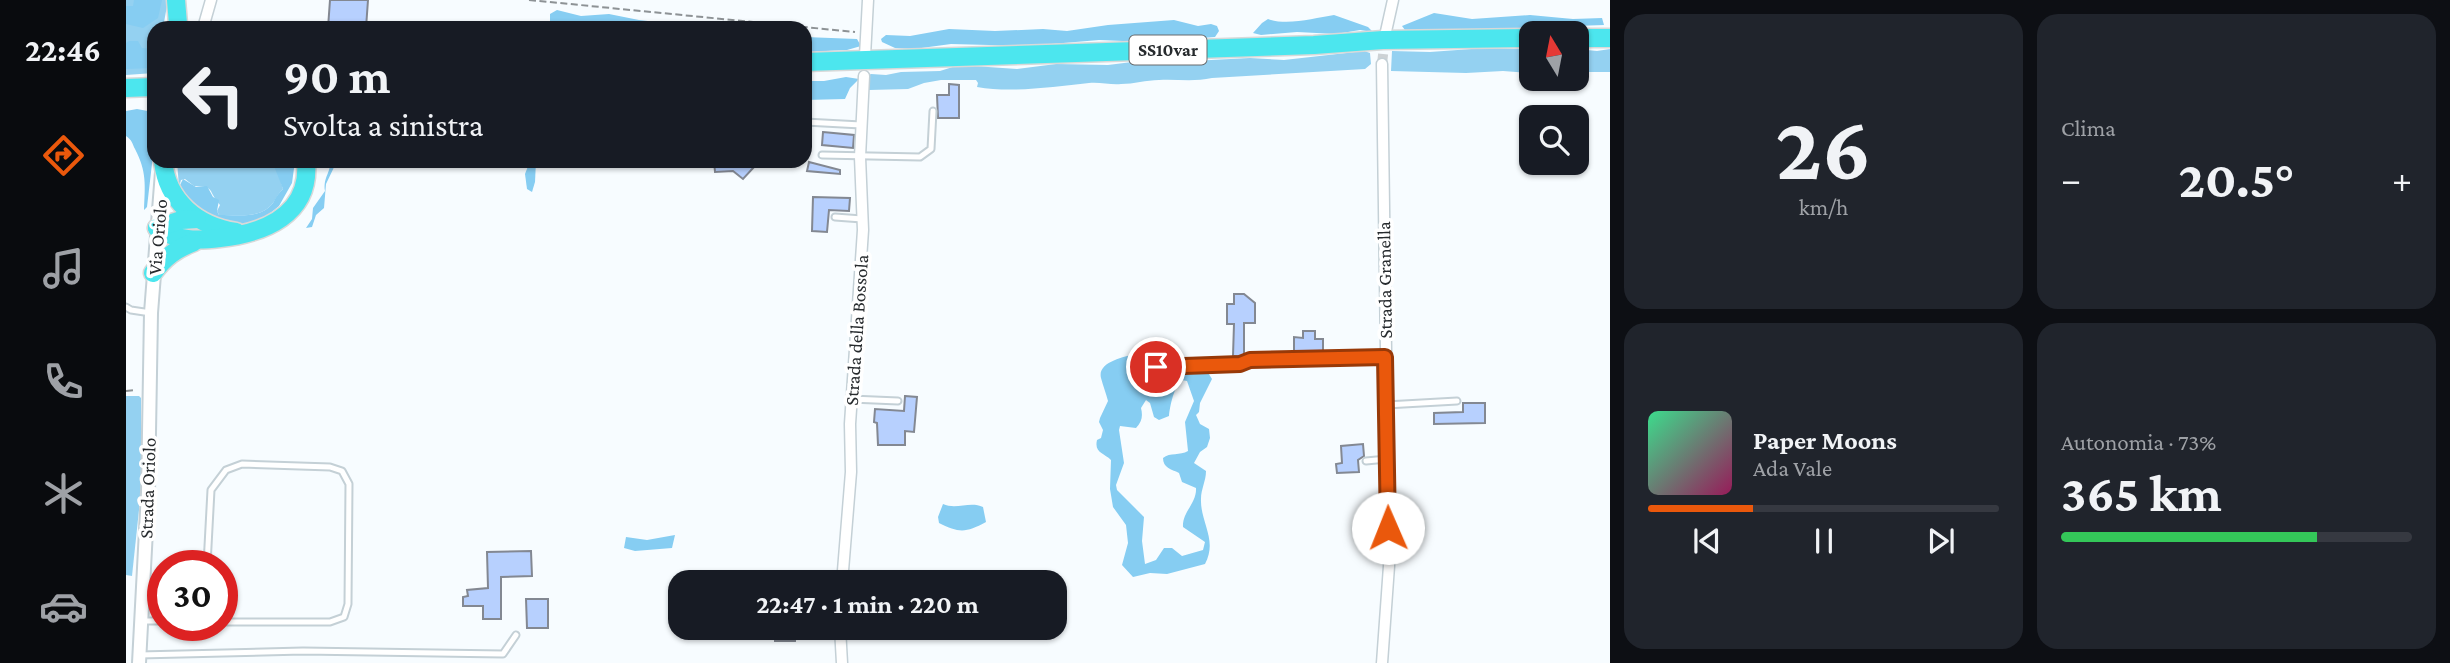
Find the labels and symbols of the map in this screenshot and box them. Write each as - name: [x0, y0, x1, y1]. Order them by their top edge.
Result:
- north arrow: [1519, 21, 1589, 91]
- road number: SS10var: [1130, 36, 1206, 64]
- street label: Via Oriolo: [144, 198, 171, 276]
- street label: Strada Granella: [1373, 221, 1396, 339]
- street label: Strada della Bossola: [841, 254, 872, 406]
- pin: [1126, 337, 1186, 397]
- street label: Strada Oriolo: [135, 437, 160, 539]
- position arrow: [1351, 491, 1425, 565]
- speed limit sign: 30: [147, 550, 238, 641]

